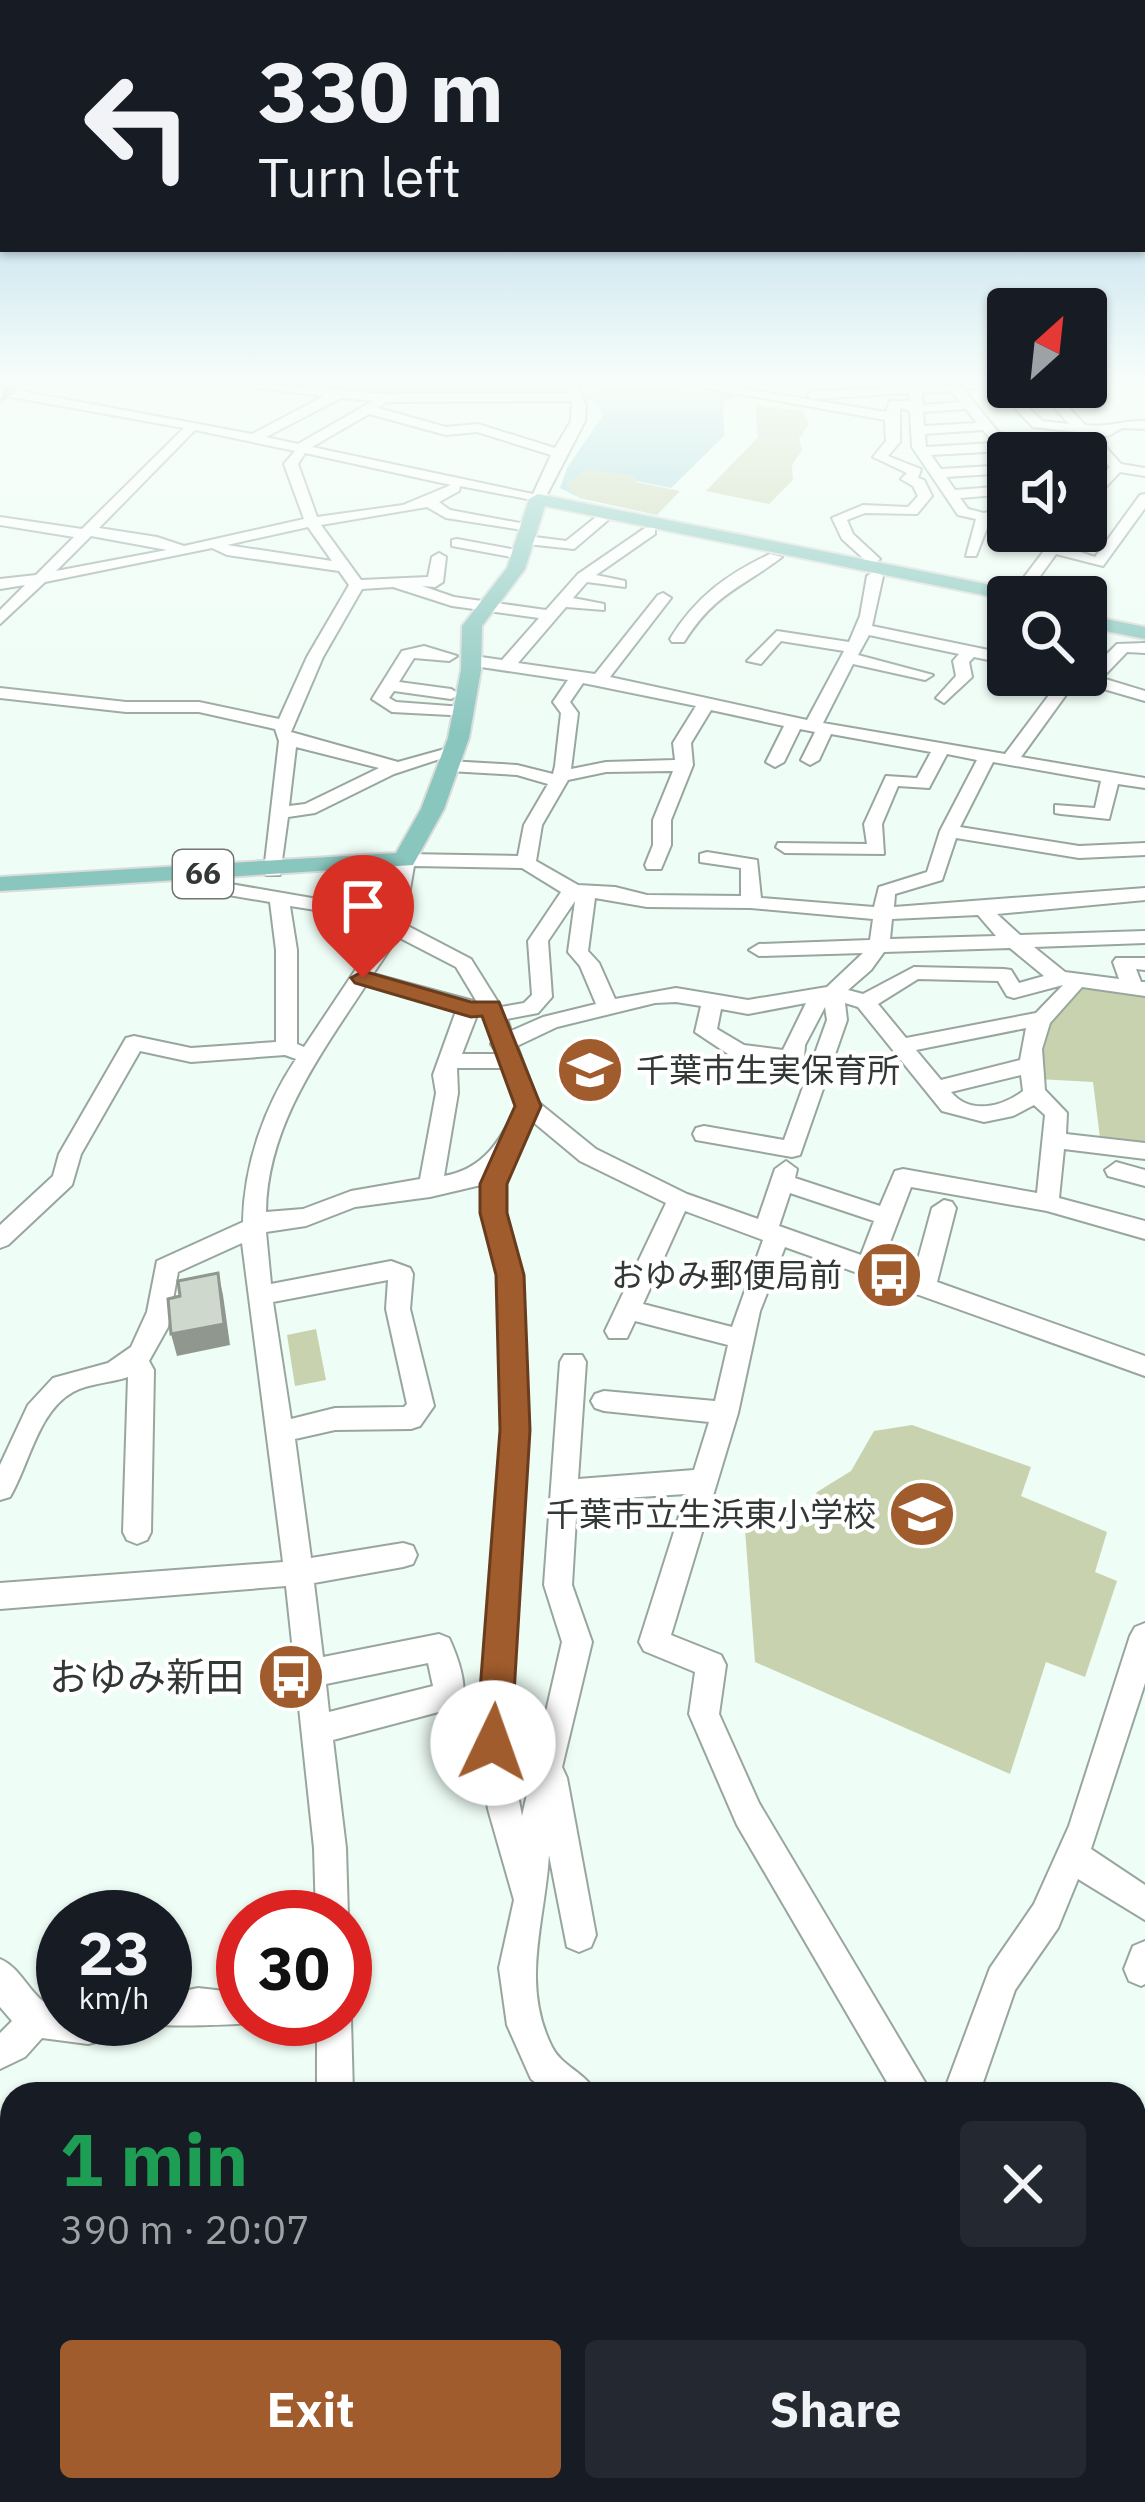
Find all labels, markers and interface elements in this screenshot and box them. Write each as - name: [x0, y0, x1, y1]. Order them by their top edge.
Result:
- text: 330 m: [258, 36, 504, 145]
- icon: left: [60, 48, 216, 204]
- text: Turn left: [258, 142, 461, 212]
- north arrow: [987, 288, 1107, 408]
- map controls: [987, 288, 1107, 696]
- button: sound: [987, 432, 1107, 552]
- button: search: [987, 576, 1107, 696]
- road number: 66: [173, 850, 233, 898]
- pin: [312, 855, 414, 978]
- icon: arrive: [330, 873, 396, 939]
- school or university icon: 千葉市生実保育所: [555, 1035, 625, 1105]
- place label: 千葉市生実保育所: [636, 1048, 900, 1091]
- bus stop icon: おゆみ郵便局前: [854, 1240, 924, 1310]
- place label: おゆみ郵便局前: [611, 1253, 842, 1296]
- school or university icon: 千葉市立生浜東小学校: [887, 1479, 957, 1549]
- place label: 千葉市立生浜東小学校: [546, 1492, 876, 1535]
- bus stop icon: おゆみ新田: [256, 1642, 326, 1712]
- place label: おゆみ新田: [49, 1651, 244, 1702]
- position arrow: [430, 1680, 556, 1806]
- speed limit sign: 30: [216, 1890, 372, 2046]
- text: 23: [78, 1913, 150, 1992]
- text: km/h: [79, 1978, 149, 2017]
- text: 1 min: [60, 2112, 248, 2206]
- button: close: [960, 2121, 1086, 2247]
- text: 390 m · 20:07: [60, 2204, 310, 2255]
- button: Exit: [60, 2340, 561, 2478]
- button: Share: [585, 2340, 1086, 2478]

